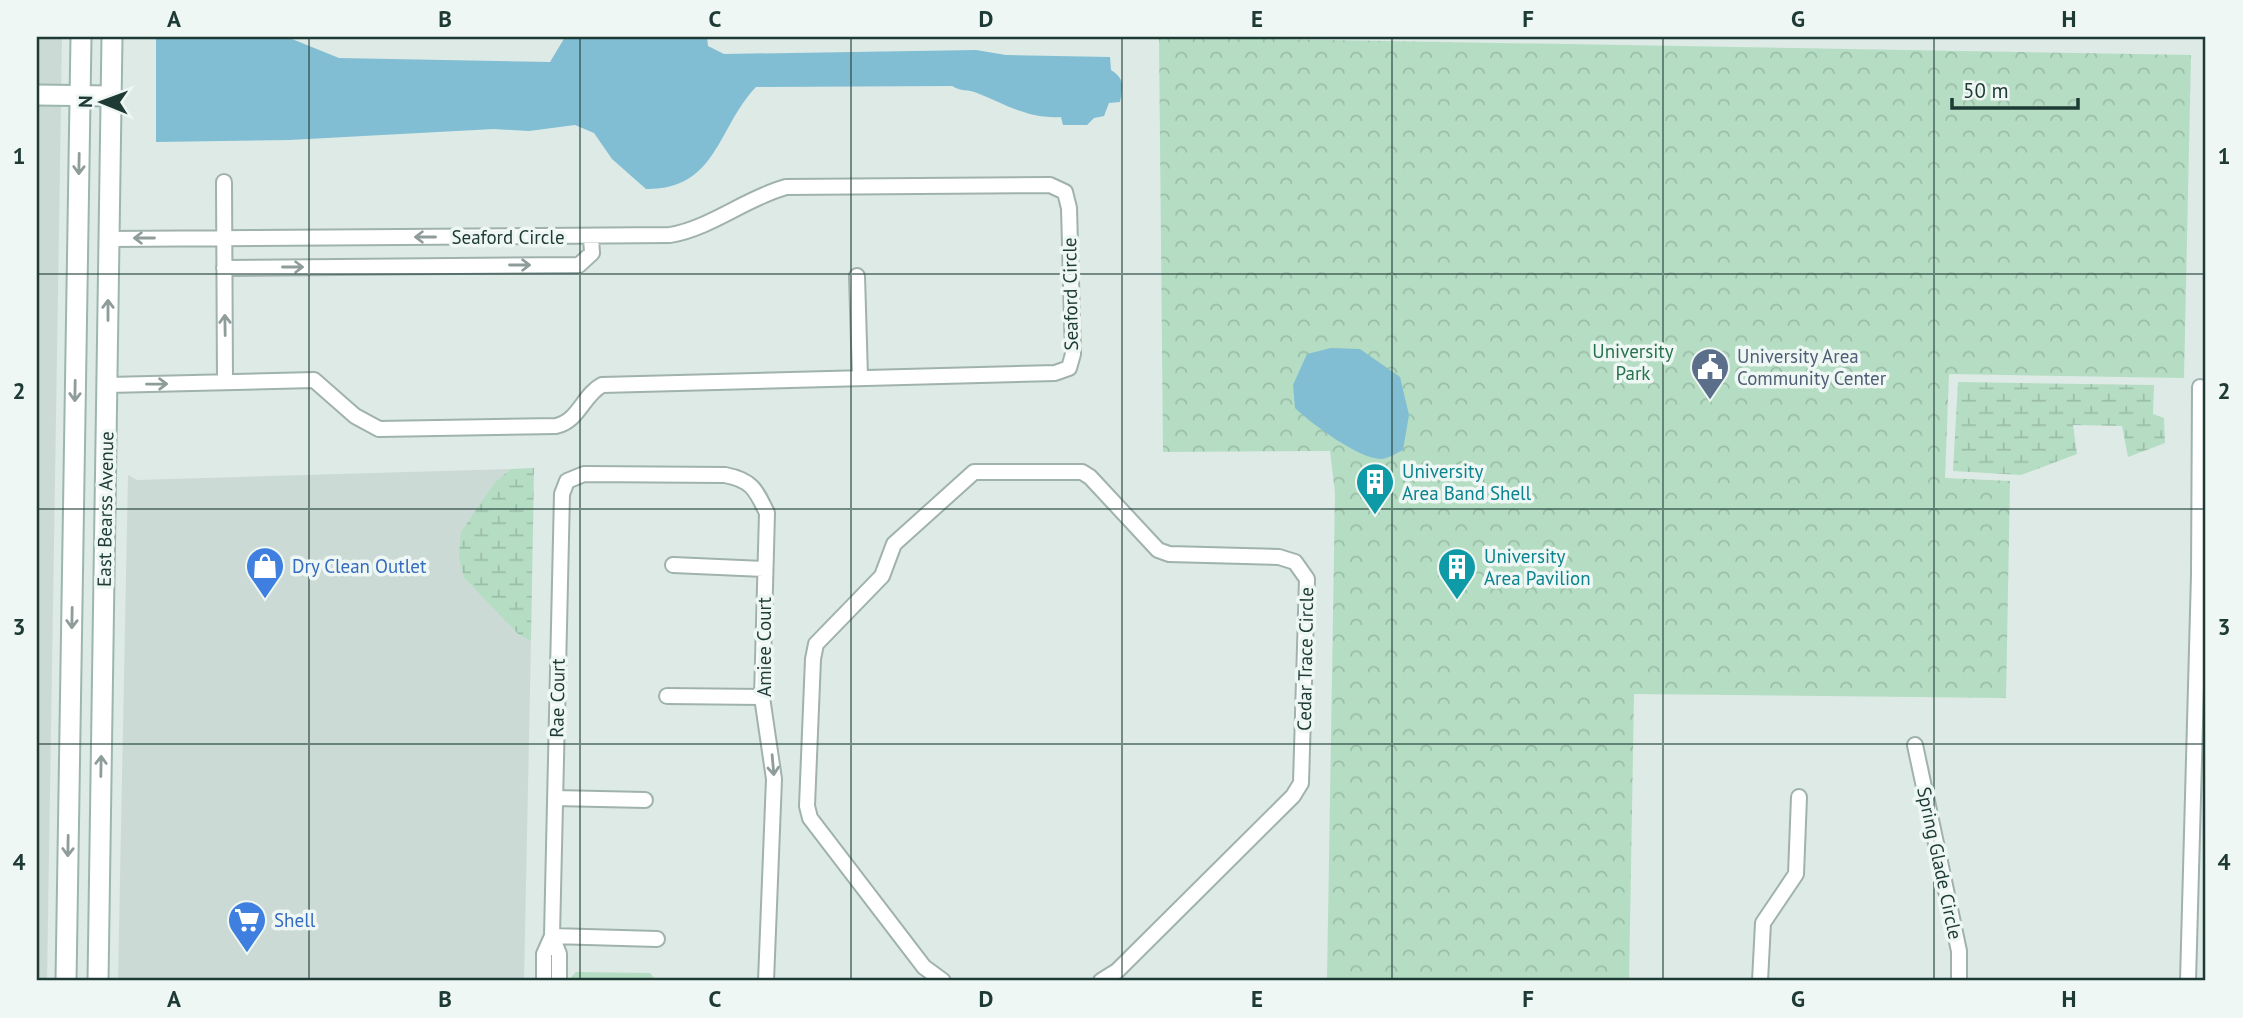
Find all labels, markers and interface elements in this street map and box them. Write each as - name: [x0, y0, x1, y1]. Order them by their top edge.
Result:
- text: A: [167, 4, 181, 33]
- text: B: [438, 4, 452, 33]
- text: C: [709, 4, 722, 33]
- text: D: [979, 4, 993, 33]
- text: E: [1251, 4, 1263, 33]
- text: F: [1522, 4, 1534, 33]
- text: G: [1791, 4, 1805, 33]
- text: H: [2062, 4, 2076, 33]
- north arrow: [66, 66, 136, 136]
- scale bar: [1952, 66, 2078, 110]
- text: 50 m: [1963, 77, 2009, 104]
- text: N: [73, 95, 97, 108]
- text: 1: [12, 141, 26, 170]
- text: 1: [2217, 141, 2231, 170]
- one-way arrow: [72, 152, 86, 175]
- street label: Seaford Circle: [451, 225, 565, 249]
- one-way arrow: [414, 230, 437, 244]
- one-way arrow: [133, 231, 156, 245]
- street label: Seaford Circle: [1057, 237, 1083, 351]
- one-way arrow: [508, 258, 531, 272]
- one-way arrow: [281, 260, 304, 274]
- one-way arrow: [101, 299, 115, 322]
- one-way arrow: [218, 313, 232, 336]
- park label: University Park: [1592, 339, 1674, 385]
- place label: University Area Community Center: [1737, 344, 1887, 390]
- public building icon: University Area Community Center: [1689, 346, 1731, 401]
- text: 2: [12, 376, 26, 405]
- text: 2: [2217, 376, 2231, 405]
- one-way arrow: [145, 377, 168, 390]
- one-way arrow: [68, 379, 82, 402]
- street label: East Bearss Avenue: [92, 431, 118, 587]
- place label: University Area Band Shell: [1402, 459, 1532, 505]
- building icon: University Area Band Shell: [1354, 461, 1396, 516]
- place label: University Area Pavilion: [1484, 544, 1591, 590]
- shop icon: Dry Clean Outlet: [244, 545, 286, 600]
- building icon: University Area Pavilion: [1436, 546, 1478, 601]
- place label: Dry Clean Outlet: [292, 554, 427, 578]
- street label: Cedar Trace Circle: [1292, 587, 1318, 731]
- street label: Amiee Court: [752, 597, 776, 697]
- one-way arrow: [65, 607, 79, 630]
- text: 3: [12, 612, 26, 641]
- text: 3: [2217, 612, 2231, 641]
- street label: Rae Court: [544, 658, 570, 738]
- one-way arrow: [767, 753, 780, 775]
- one-way arrow: [94, 755, 108, 778]
- street label: Spring Glade Circle: [1912, 785, 1968, 941]
- one-way arrow: [61, 834, 75, 857]
- text: 4: [12, 847, 26, 876]
- text: 4: [2217, 847, 2231, 876]
- supermarket icon: Shell: [226, 899, 268, 954]
- place label: Shell: [274, 908, 316, 932]
- text: A: [167, 984, 181, 1013]
- text: B: [438, 984, 452, 1013]
- text: C: [709, 984, 722, 1013]
- text: D: [979, 984, 993, 1013]
- text: E: [1251, 984, 1263, 1013]
- text: F: [1522, 984, 1534, 1013]
- text: G: [1791, 984, 1805, 1013]
- text: H: [2062, 984, 2076, 1013]

